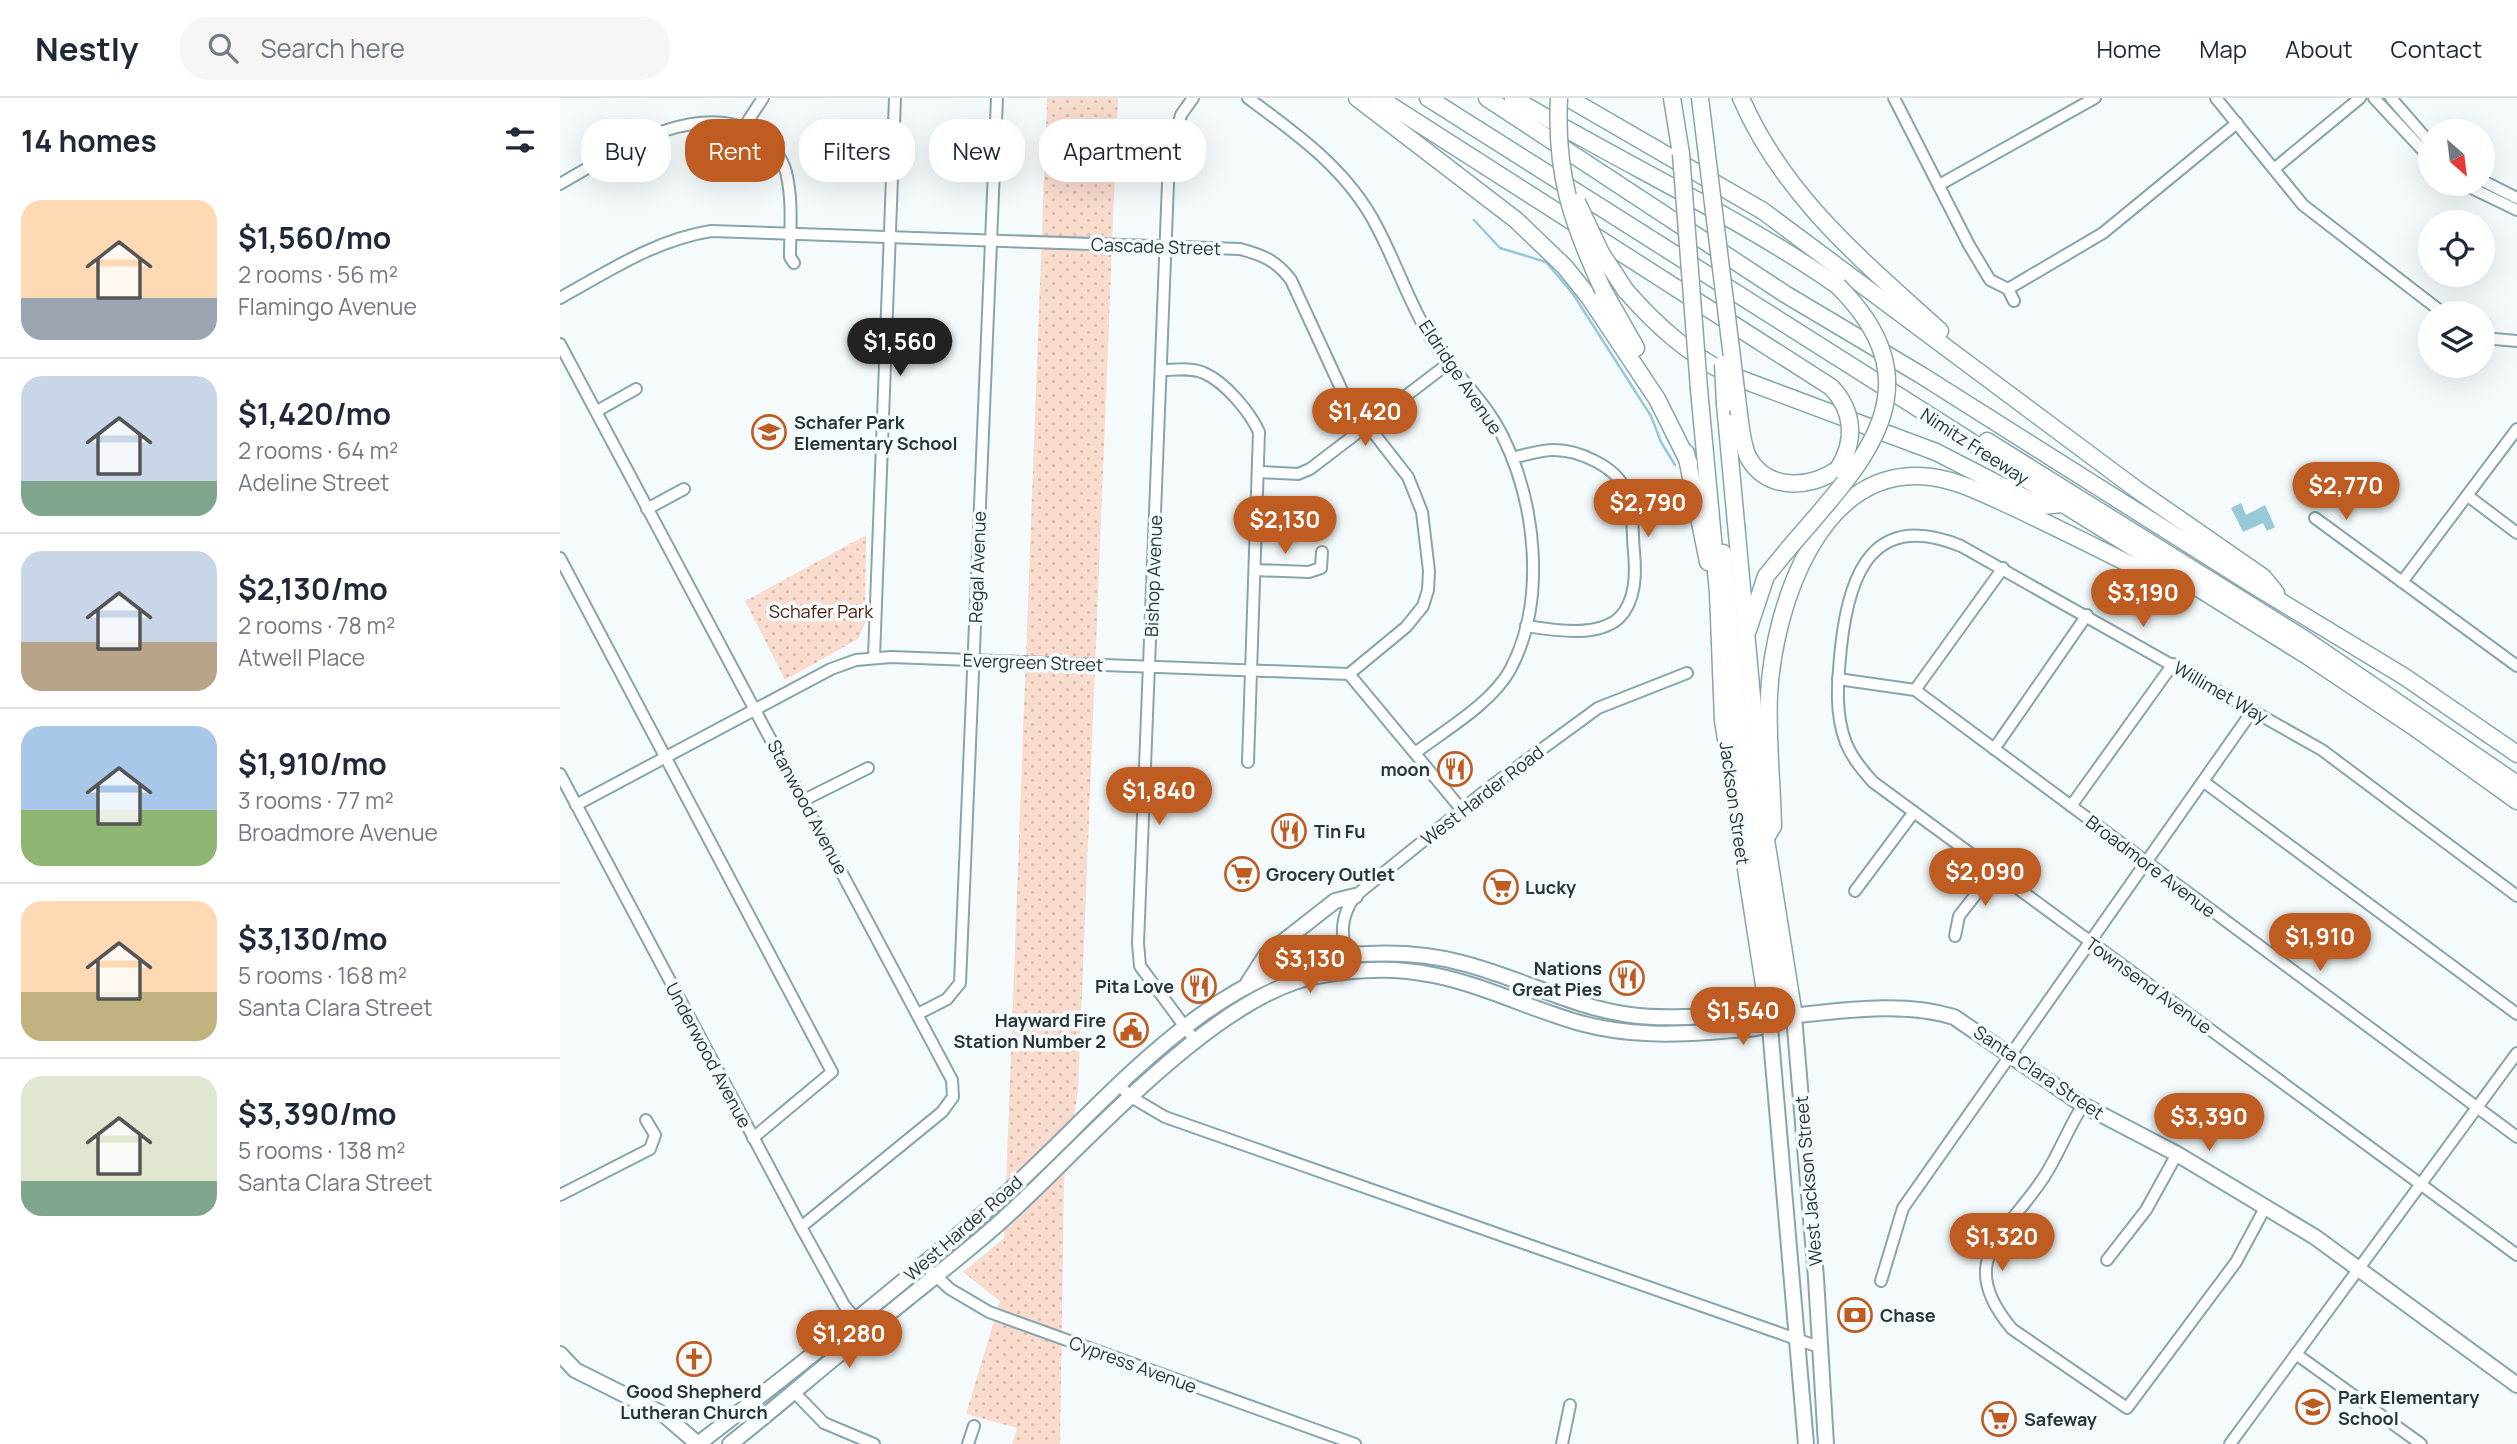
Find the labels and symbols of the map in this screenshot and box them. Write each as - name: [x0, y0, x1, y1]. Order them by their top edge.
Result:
- north arrow: [2418, 119, 2496, 196]
- street label: Cascade Street: [1091, 232, 1221, 260]
- street label: Eldridge Avenue: [1414, 315, 1508, 439]
- pin: $1,560: [843, 318, 957, 378]
- pin: $1,420: [1308, 388, 1422, 448]
- street label: Nimitz Freeway: [1916, 402, 2034, 490]
- place label: Schafer Park Elementary School: [794, 410, 957, 455]
- school or university icon: Schafer Park Elementary School: [750, 413, 788, 451]
- pin: $2,770: [2289, 462, 2403, 522]
- pin: $2,790: [1591, 480, 1705, 539]
- pin: $2,130: [1228, 496, 1342, 556]
- street label: Regal Avenue: [963, 511, 991, 623]
- street label: Bishop Avenue: [1139, 515, 1167, 637]
- pin: $3,190: [2086, 570, 2200, 629]
- park label: Schafer Park: [769, 599, 874, 623]
- street label: Evergreen Street: [962, 648, 1104, 676]
- street label: Willimet Way: [2170, 655, 2273, 729]
- street label: Stanwood Avenue: [762, 735, 854, 879]
- street label: West Harder Road: [1416, 740, 1548, 850]
- street label: Jackson Street: [1714, 740, 1756, 866]
- restaurant icon: moon: [1436, 750, 1474, 788]
- place label: moon: [1380, 757, 1430, 781]
- pin: $1,840: [1102, 768, 1216, 827]
- street label: Broadmore Avenue: [2081, 809, 2221, 923]
- restaurant icon: Tin Fu: [1270, 812, 1308, 850]
- place label: Tin Fu: [1314, 819, 1366, 843]
- pin: $2,090: [1928, 848, 2042, 908]
- supermarket icon: Grocery Outlet: [1223, 855, 1261, 893]
- place label: Grocery Outlet: [1266, 862, 1395, 886]
- supermarket icon: Lucky: [1482, 868, 1520, 906]
- place label: Lucky: [1525, 875, 1576, 899]
- pin: $1,910: [2263, 914, 2377, 973]
- street label: Townsend Avenue: [2081, 931, 2217, 1039]
- pin: $3,130: [1253, 936, 1367, 995]
- place label: Nations Great Pies: [1512, 956, 1602, 1001]
- restaurant icon: Nations Great Pies: [1608, 959, 1646, 997]
- restaurant icon: Pita Love: [1180, 967, 1218, 1005]
- place label: Pita Love: [1095, 974, 1174, 998]
- street label: Underwood Avenue: [660, 978, 758, 1132]
- pin: $1,540: [1686, 988, 1800, 1047]
- place label: Hayward Fire Station Number 2: [953, 1008, 1106, 1053]
- public building icon: Hayward Fire Station Number 2: [1112, 1011, 1150, 1049]
- street label: Santa Clara Street: [1969, 1019, 2109, 1125]
- pin: $3,390: [2152, 1094, 2266, 1153]
- street label: West Jackson Street: [1789, 1095, 1827, 1267]
- street label: West Harder Road: [899, 1170, 1027, 1286]
- pin: $1,320: [1945, 1214, 2059, 1273]
- bank icon: Chase: [1836, 1296, 1874, 1334]
- place label: Chase: [1880, 1303, 1936, 1327]
- pin: $1,280: [792, 1310, 906, 1370]
- street label: Cypress Avenue: [1066, 1330, 1200, 1398]
- church icon: Good Shepherd Lutheran Church: [675, 1340, 713, 1378]
- place label: Good Shepherd Lutheran Church: [620, 1379, 768, 1424]
- place label: Park Elementary School: [2338, 1385, 2479, 1430]
- school or university icon: Park Elementary School: [2294, 1388, 2332, 1426]
- supermarket icon: Safeway: [1980, 1400, 2018, 1438]
- place label: Safeway: [2024, 1407, 2097, 1431]

